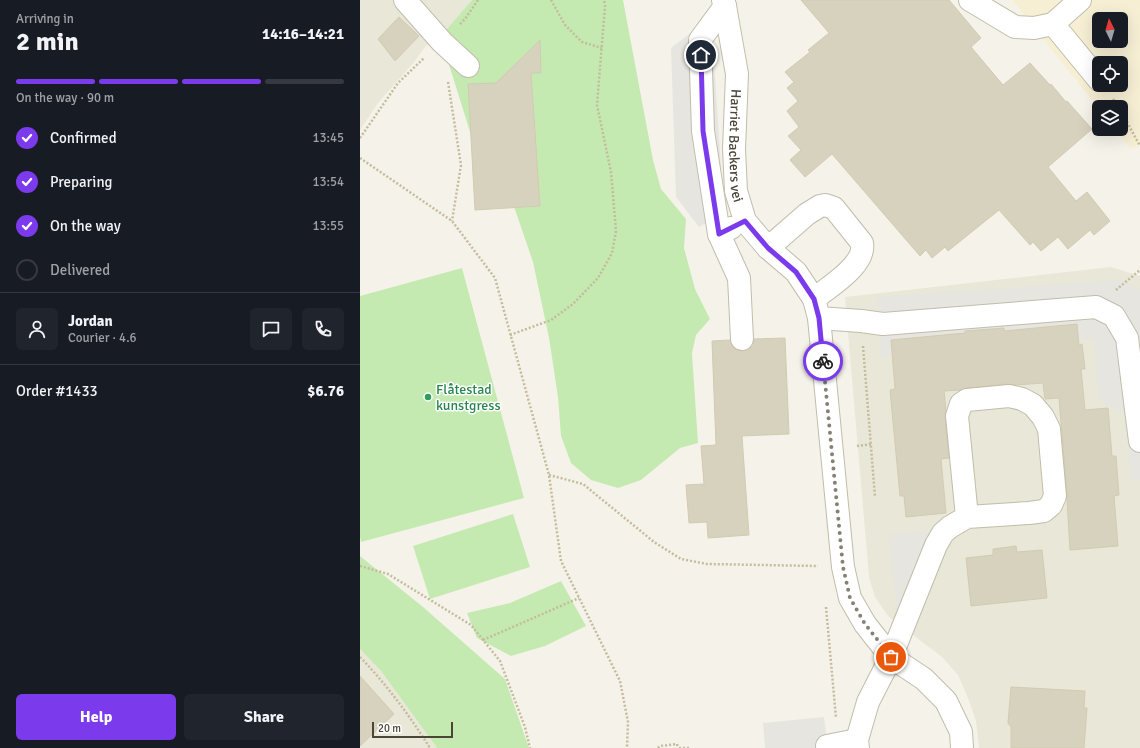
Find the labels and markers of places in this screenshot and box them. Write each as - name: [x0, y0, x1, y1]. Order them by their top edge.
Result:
- pin: [684, 38, 718, 72]
- place label: Flåtestad kunstgress: [436, 381, 501, 414]
- marker: Flåtestad kunstgress: [423, 392, 433, 402]
- pin: [874, 640, 908, 674]

